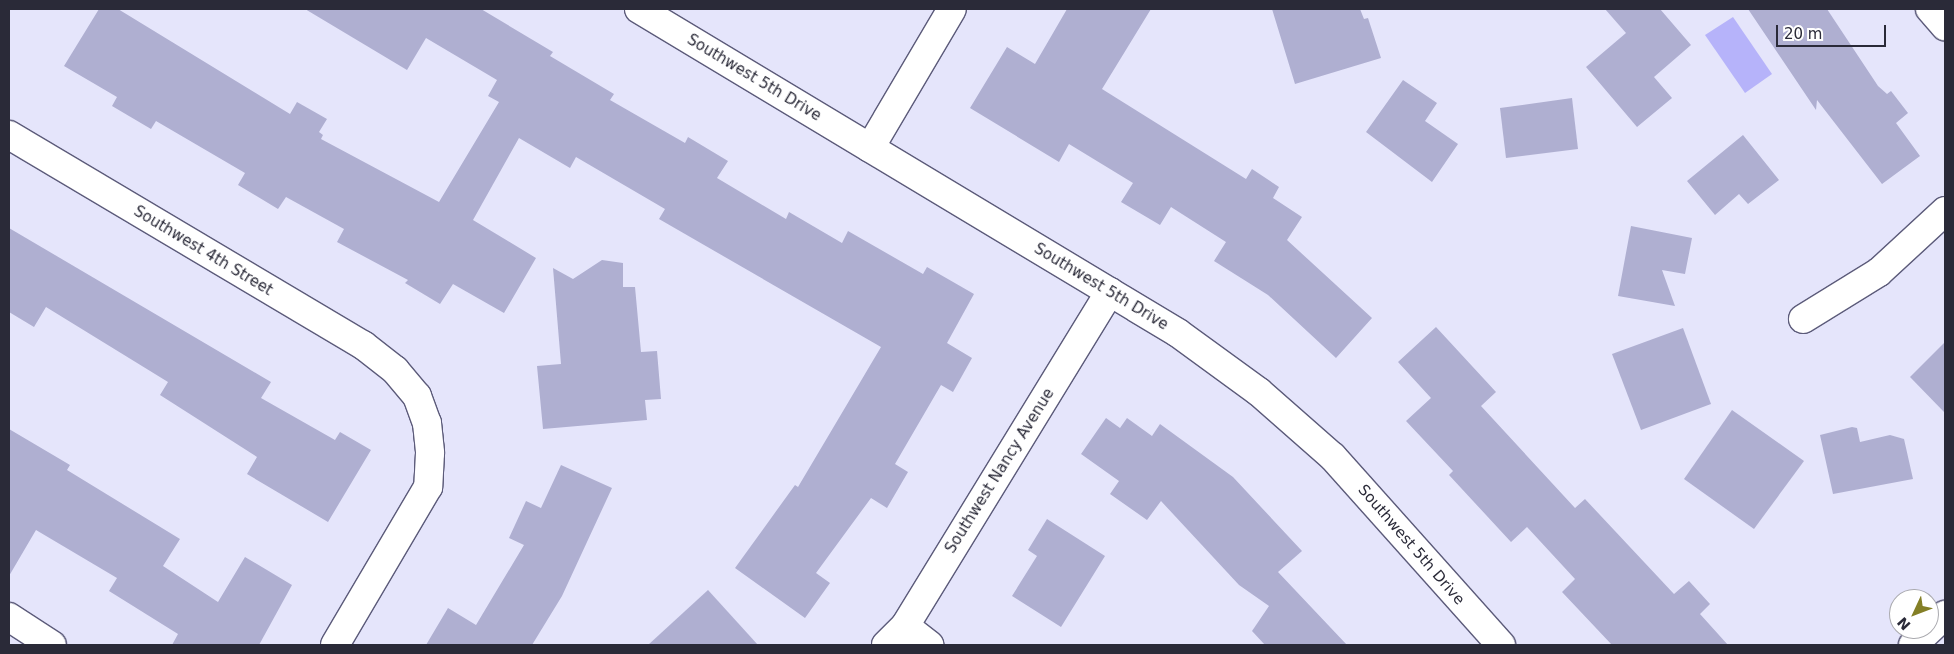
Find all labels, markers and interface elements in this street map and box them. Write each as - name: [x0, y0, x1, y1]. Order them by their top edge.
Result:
- scale bar: [1779, 15, 1889, 47]
- text: 20 m: [1784, 25, 1822, 43]
- street label: Southwest 5th Drive: [684, 31, 824, 125]
- street label: Southwest 4th Street: [130, 202, 276, 300]
- street label: Southwest 5th Drive: [1031, 240, 1171, 334]
- street label: Southwest Nancy Avenue: [942, 385, 1058, 557]
- street label: Southwest 5th Drive: [1354, 481, 1468, 609]
- north arrow: [1889, 589, 1939, 639]
- text: N: [1894, 614, 1914, 633]

